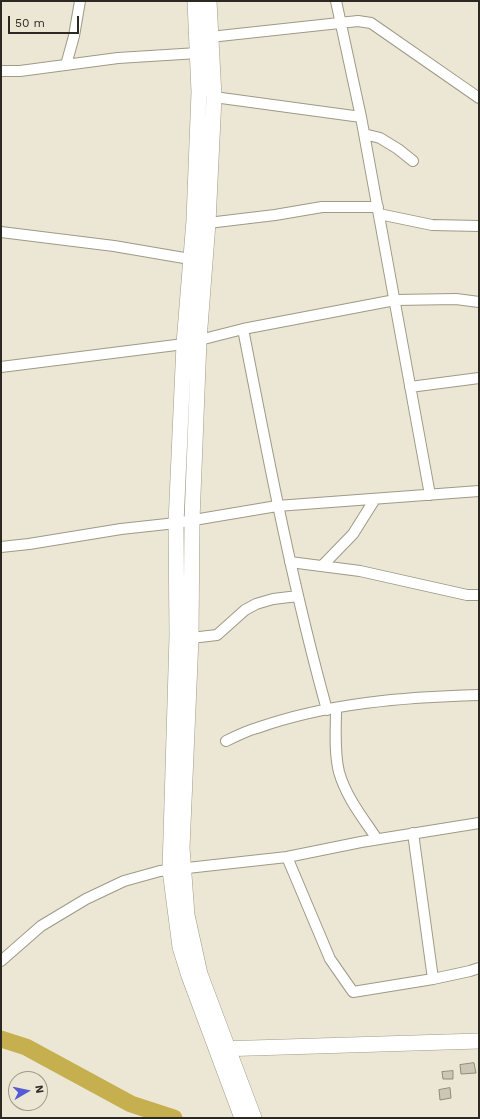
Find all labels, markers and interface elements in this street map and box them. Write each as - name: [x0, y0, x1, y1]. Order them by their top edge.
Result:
- scale bar: [10, 8, 81, 34]
- text: 50 m: [15, 16, 45, 30]
- north arrow: [8, 1071, 48, 1111]
- text: N: [32, 1084, 46, 1094]

